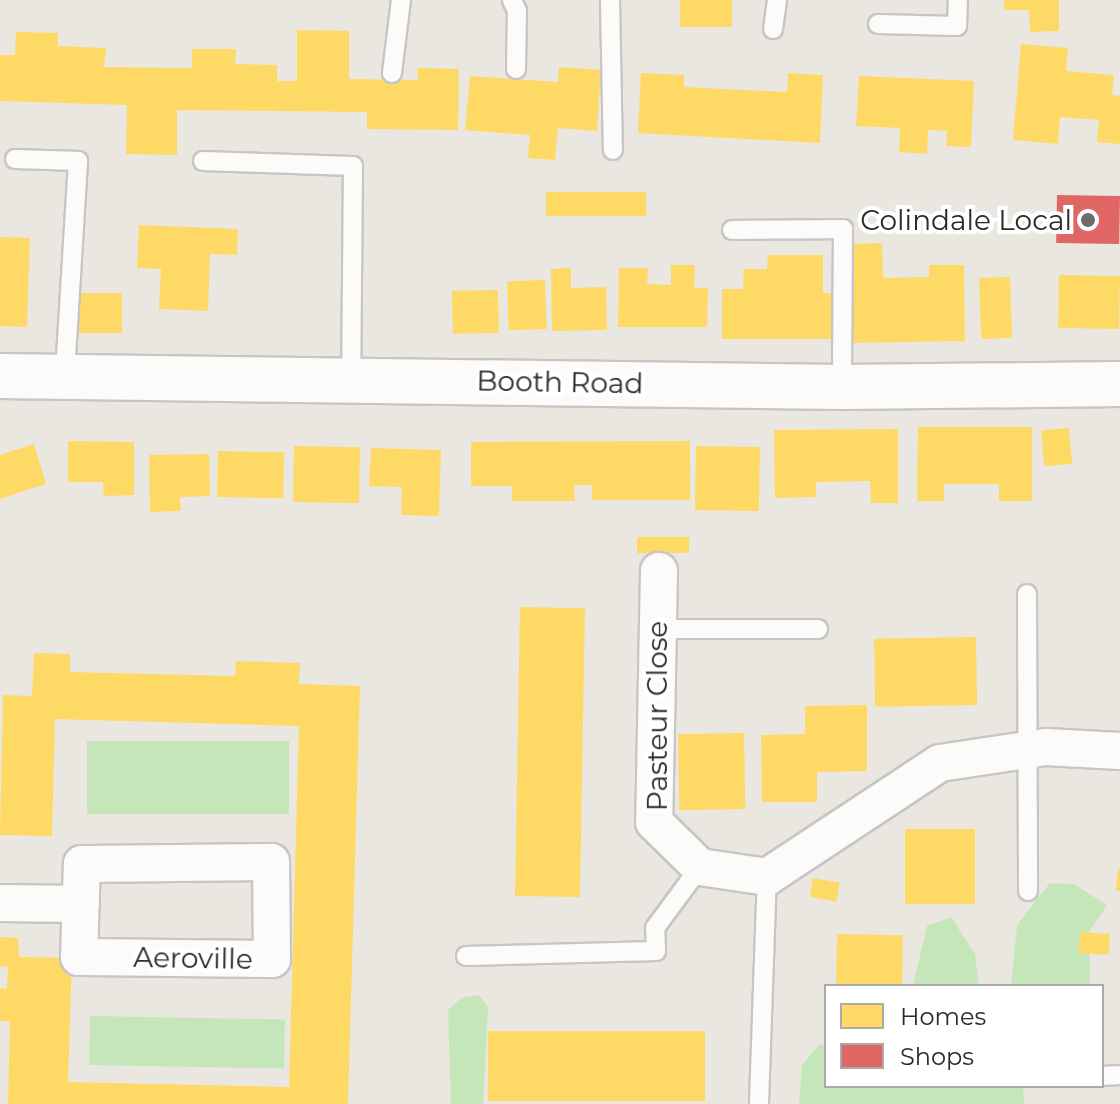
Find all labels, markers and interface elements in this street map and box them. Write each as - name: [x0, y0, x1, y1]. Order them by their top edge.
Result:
- place label: Colindale Local: [860, 203, 1072, 237]
- marker: Colindale Local: [1079, 211, 1097, 229]
- street label: Booth Road: [476, 364, 644, 400]
- street label: Pasteur Close: [640, 621, 674, 811]
- street label: Aeroville: [133, 940, 253, 976]
- legend: [824, 984, 1104, 1088]
- text: Homes: [900, 1002, 986, 1031]
- text: Shops: [900, 1042, 974, 1071]

